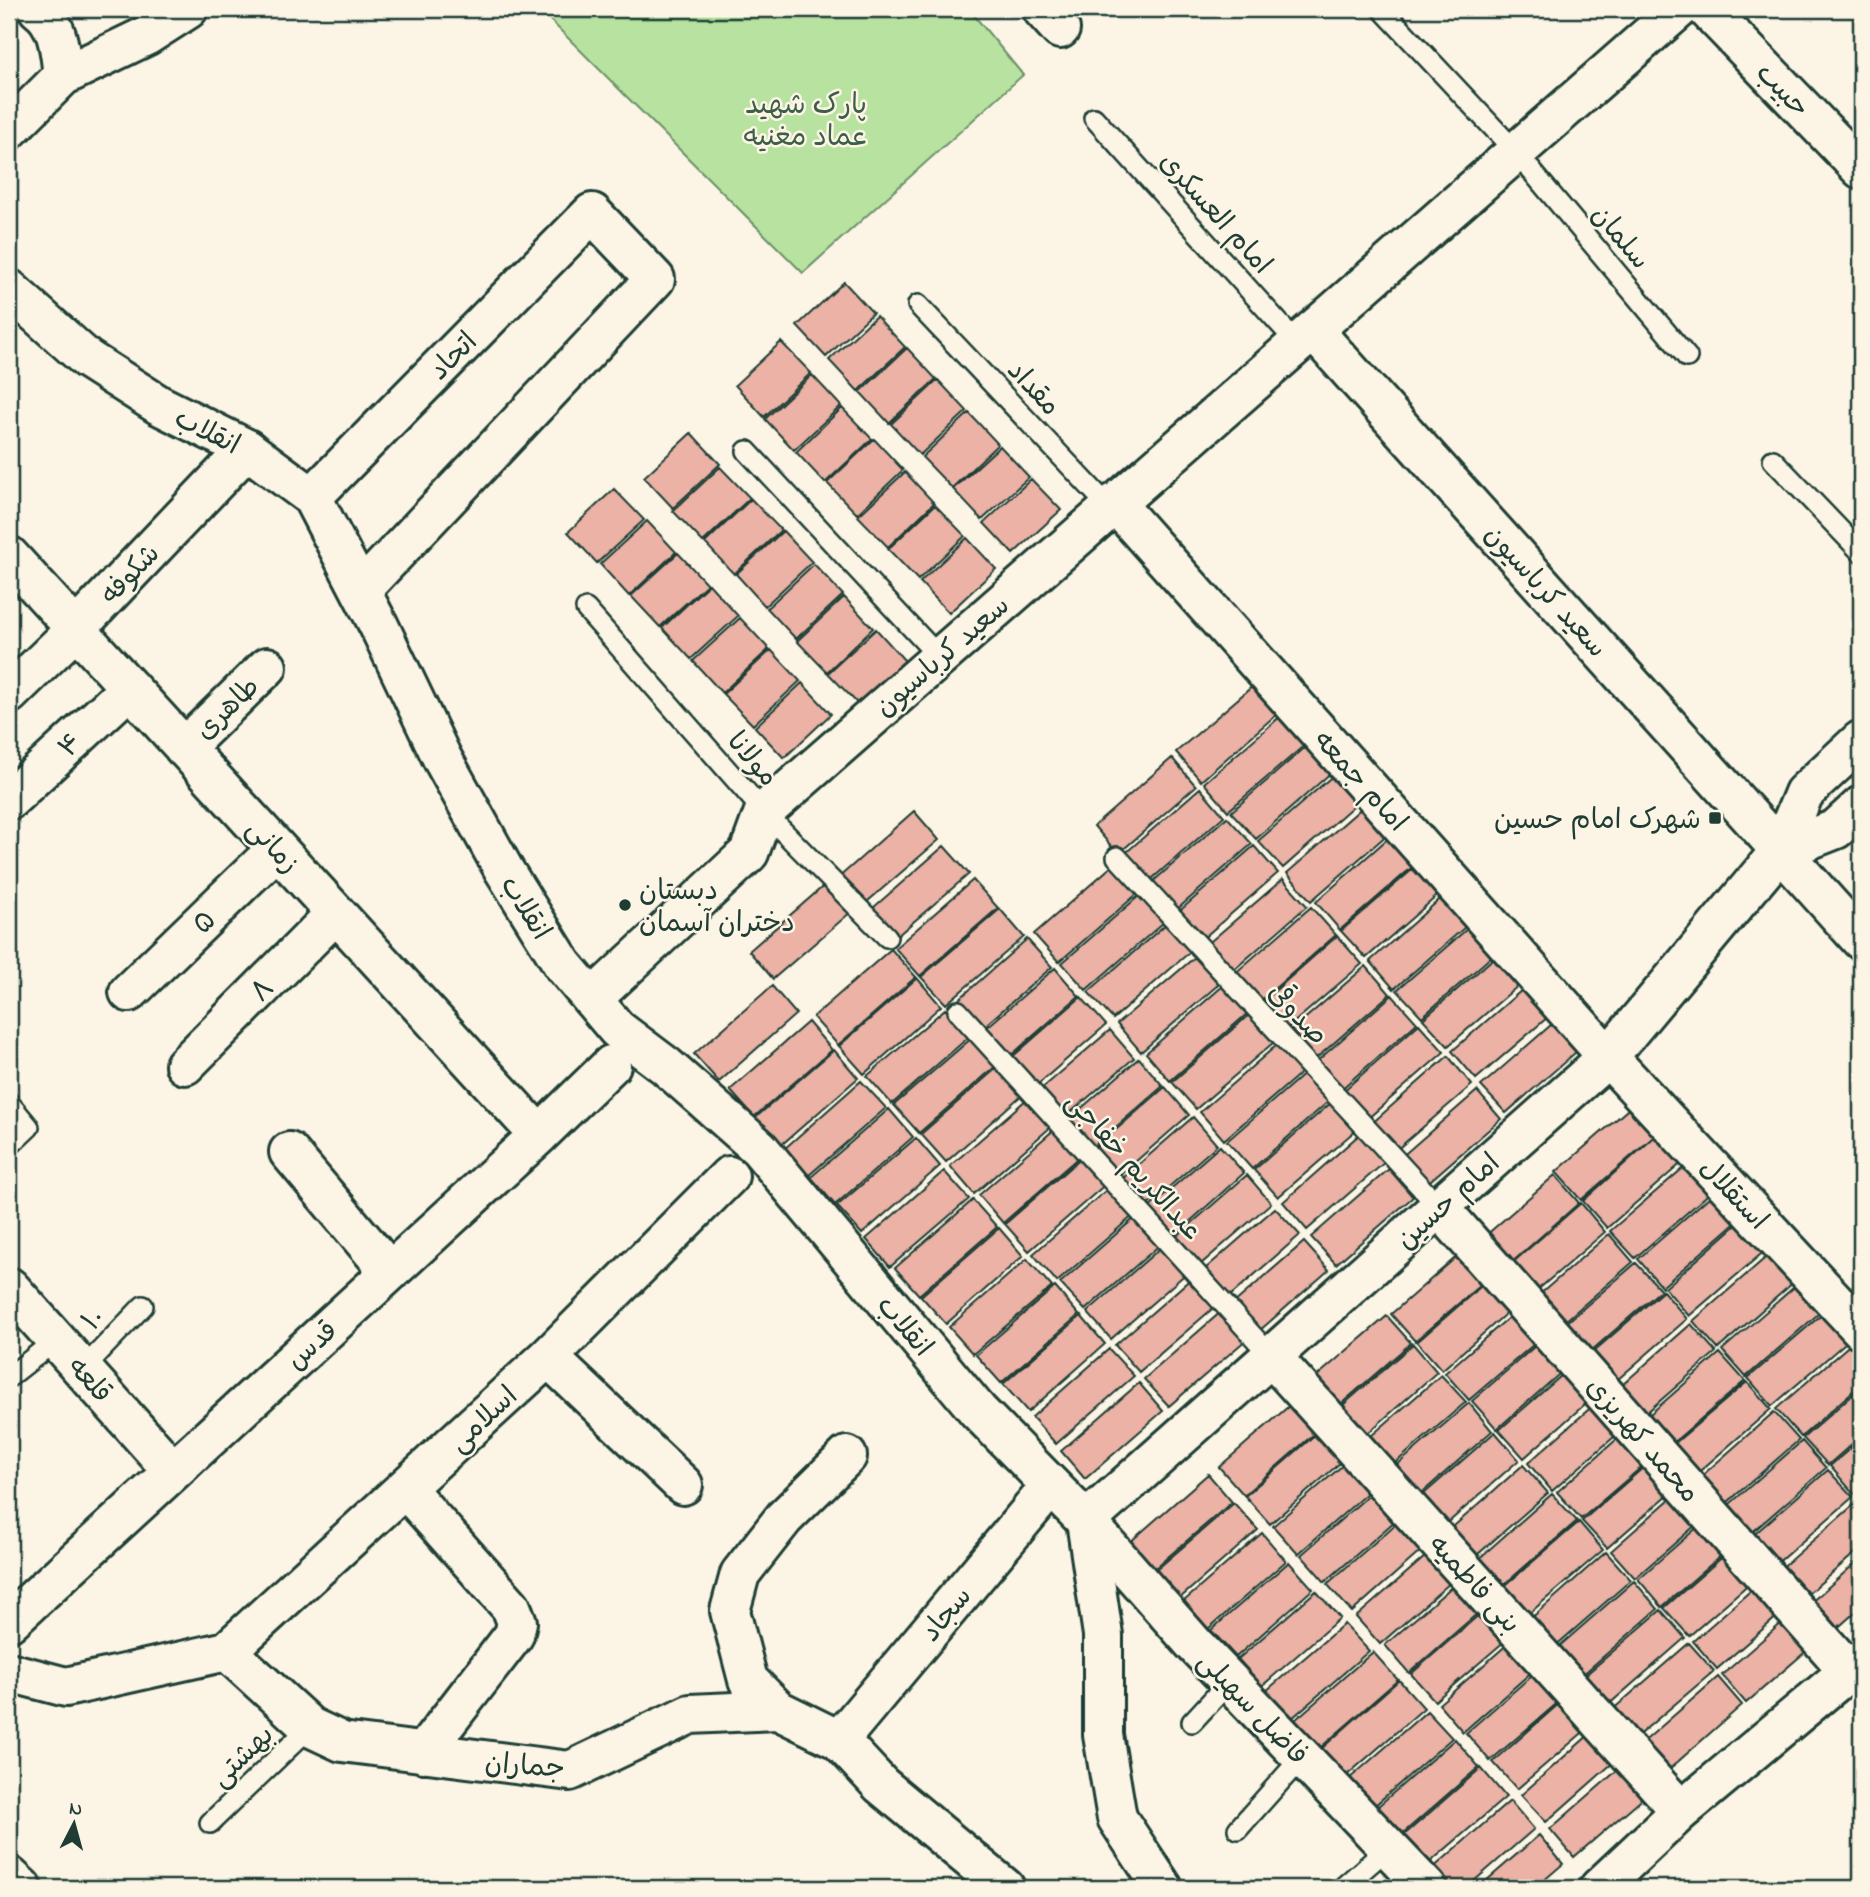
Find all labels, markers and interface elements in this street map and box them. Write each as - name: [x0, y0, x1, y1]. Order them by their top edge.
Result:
- street label: حبیب: [1745, 55, 1818, 128]
- park label: پارک شهید عماد مغنیه: [743, 86, 869, 159]
- street label: امام العسکری: [1148, 144, 1281, 285]
- street label: سلمان: [1580, 197, 1659, 280]
- street label: اتحاد: [421, 324, 488, 391]
- street label: مقداد: [996, 352, 1069, 426]
- street label: انقلاب: [166, 399, 247, 467]
- street label: سعید کرباسیون: [1473, 516, 1616, 668]
- street label: شکوفه: [92, 536, 171, 615]
- street label: سعید کرباسیون: [867, 587, 1020, 728]
- street label: طاهری: [187, 668, 270, 751]
- street label: امام جمعه: [1303, 723, 1416, 842]
- street label: ۴: [50, 724, 93, 769]
- street label: مولانا: [716, 724, 787, 797]
- place label: شهرک امام حسین: [1494, 801, 1701, 842]
- marker: شهرک امام حسین: [1707, 810, 1723, 826]
- street label: زمانی: [235, 811, 308, 884]
- street label: انقلاب: [488, 869, 560, 949]
- place label: دبستان دختران آسمان: [639, 872, 795, 945]
- marker: دبستان دختران آسمان: [617, 897, 633, 913]
- street label: ۵: [184, 902, 227, 945]
- street label: ۸: [242, 970, 285, 1013]
- street label: صدوقی: [1257, 975, 1336, 1056]
- street label: عبدالکریم خفاجی: [1054, 1084, 1211, 1251]
- street label: امام حسین: [1388, 1145, 1510, 1261]
- street label: استقلال: [1688, 1150, 1777, 1241]
- street label: انقلاب: [865, 1288, 941, 1367]
- street label: ۱۰: [73, 1299, 116, 1341]
- street label: قدس: [278, 1312, 348, 1381]
- street label: قلعه: [56, 1349, 120, 1414]
- street label: محمد کهریزی: [1575, 1369, 1708, 1514]
- street label: اسلامی: [441, 1378, 528, 1463]
- street label: بنی فاطمیه: [1418, 1527, 1529, 1644]
- street label: سجاد: [912, 1579, 983, 1652]
- street label: فاضل سهیلی: [1186, 1643, 1317, 1776]
- street label: بهشتی: [202, 1717, 285, 1798]
- street label: جماران: [483, 1744, 566, 1791]
- north arrow: [38, 1788, 108, 1858]
- text: N: [68, 1795, 83, 1824]

